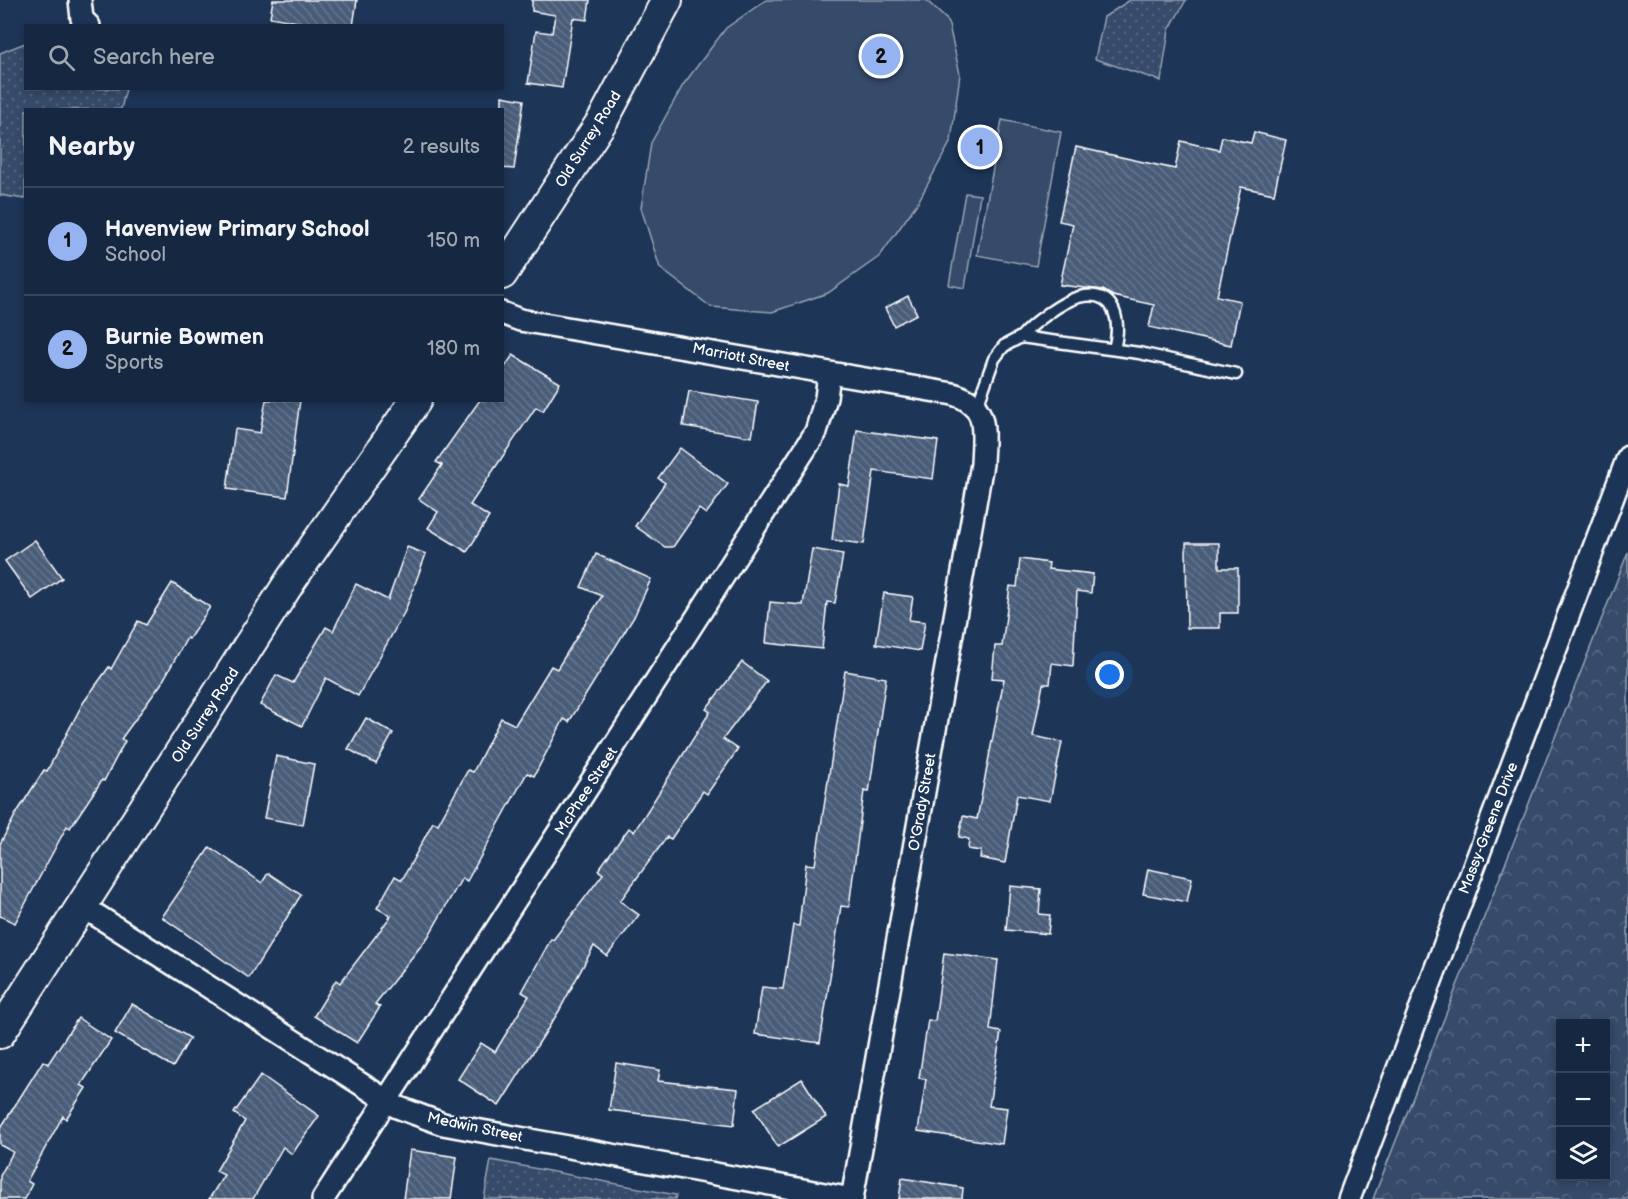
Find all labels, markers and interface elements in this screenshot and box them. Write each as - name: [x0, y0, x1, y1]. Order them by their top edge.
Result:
- search box: [24, 24, 504, 90]
- pin: 2: [862, 34, 900, 78]
- icon: search: [45, 41, 78, 74]
- text: Search here: [93, 44, 215, 71]
- street label: Old Surrey Road: [551, 88, 626, 191]
- pin: 1: [960, 124, 1000, 170]
- text: Nearby: [48, 132, 135, 163]
- text: 2 results: [403, 135, 480, 159]
- text: Havenview Primary School: [105, 216, 370, 243]
- text: 1: [63, 229, 72, 253]
- text: 150 m: [427, 229, 480, 253]
- text: School: [105, 243, 166, 267]
- text: Burnie Bowmen: [105, 324, 264, 351]
- text: 2: [62, 337, 73, 361]
- text: 180 m: [427, 337, 480, 361]
- street label: Marriott Street: [691, 339, 791, 376]
- text: Sports: [105, 351, 163, 375]
- your location: [1095, 660, 1124, 689]
- street label: Old Surrey Road: [168, 664, 243, 767]
- street label: McPhee Street: [551, 743, 622, 839]
- street label: O'Grady Street: [905, 751, 941, 852]
- street label: Massy-Greene Drive: [1455, 760, 1522, 897]
- map controls: [1556, 1019, 1610, 1181]
- button: +: [1556, 1019, 1610, 1073]
- button: −: [1556, 1073, 1610, 1127]
- street label: Medwin Street: [426, 1108, 525, 1147]
- button: layers: [1556, 1127, 1610, 1181]

